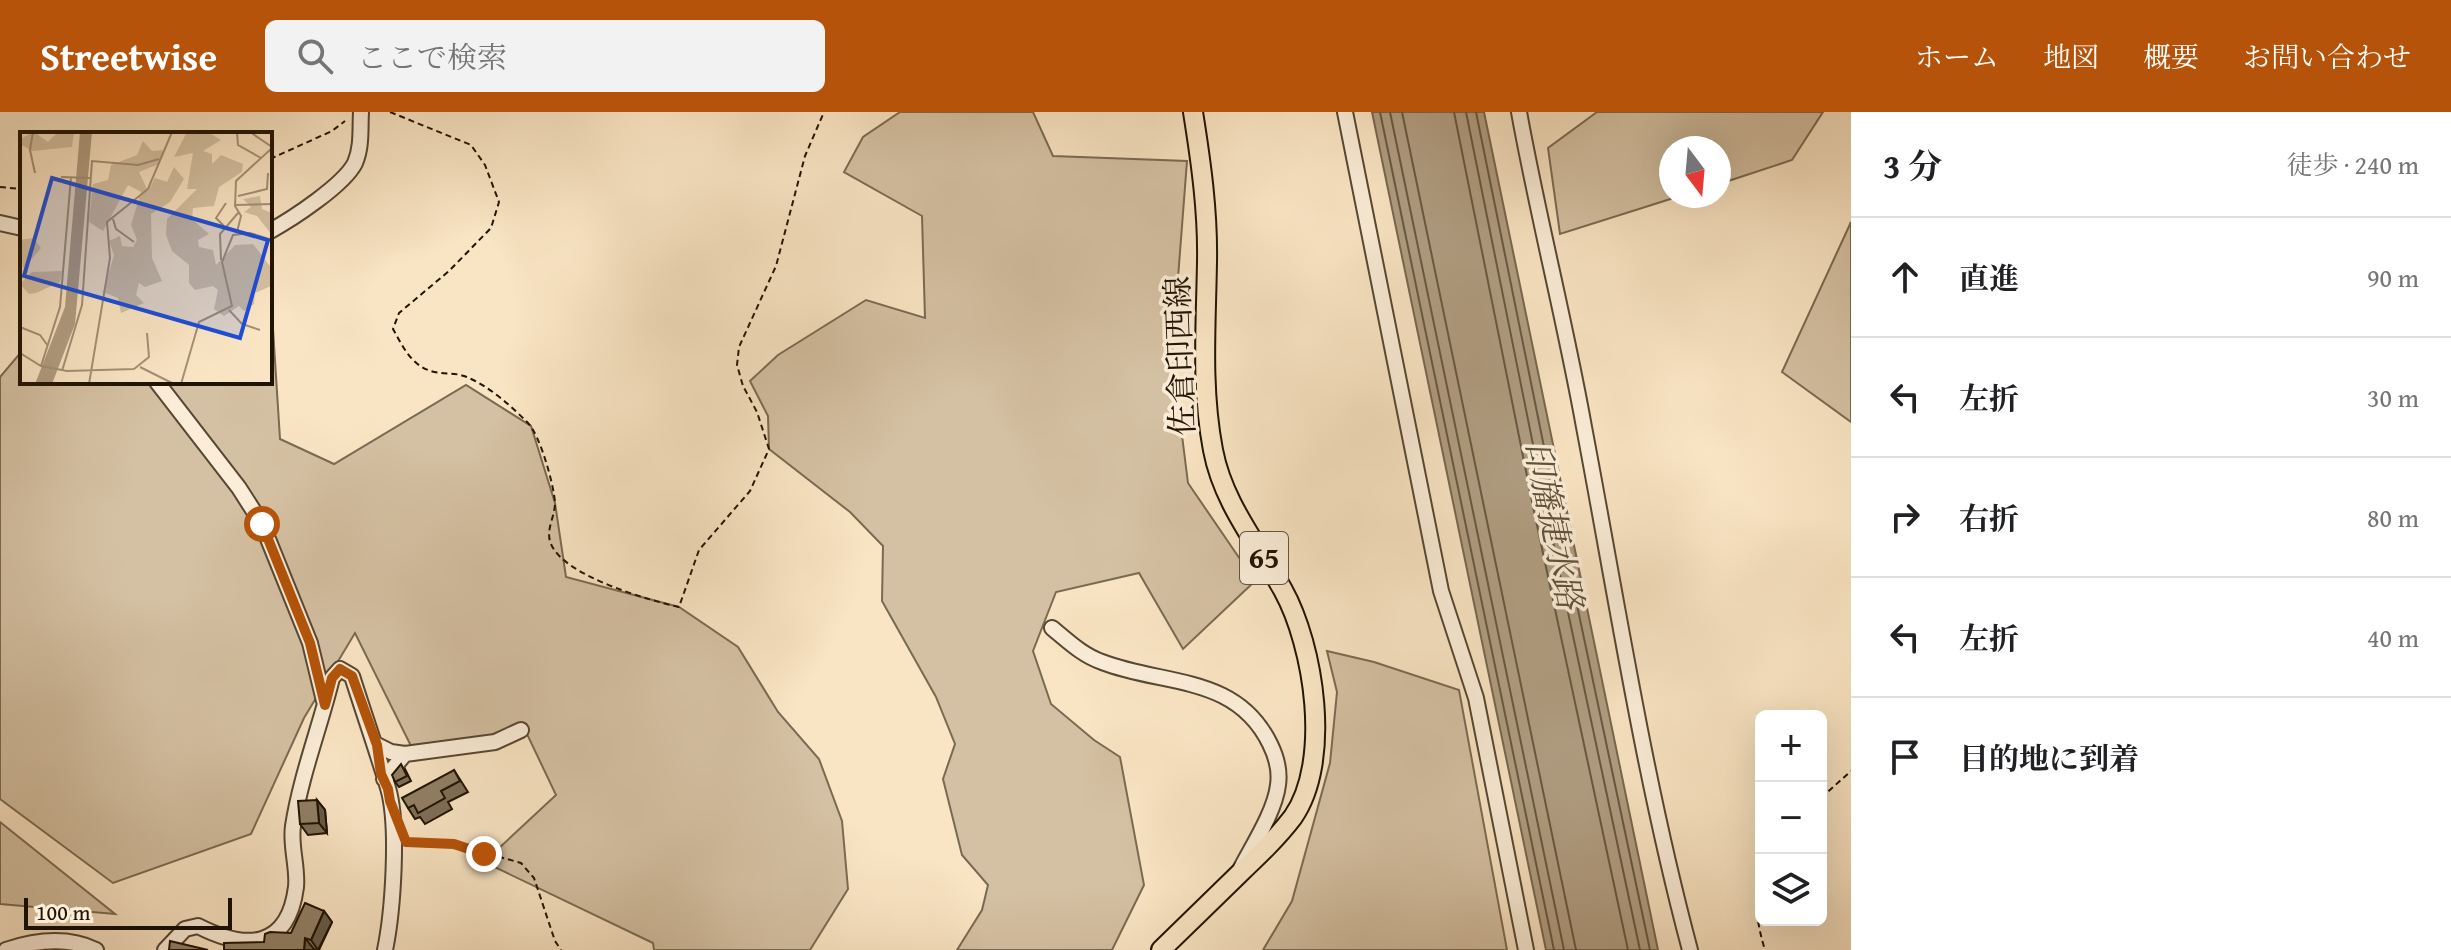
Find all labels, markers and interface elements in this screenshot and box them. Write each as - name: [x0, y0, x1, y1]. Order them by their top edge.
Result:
- search box: [265, 20, 825, 92]
- text: Streetwise: [40, 28, 217, 84]
- icon: search: [293, 34, 337, 78]
- text: ここで検索: [357, 35, 507, 79]
- text: ホーム: [1915, 36, 1999, 77]
- text: 地図: [2043, 36, 2099, 77]
- text: 概要: [2143, 36, 2199, 77]
- text: お問い合わせ: [2243, 36, 2411, 77]
- inset map: [20, 132, 272, 384]
- north arrow: [1659, 136, 1731, 208]
- text: 3 分: [1883, 141, 1942, 190]
- text: 徒歩 · 240 m: [2287, 145, 2419, 184]
- icon: ahead: [1883, 255, 1927, 299]
- text: 直進: [1959, 256, 2019, 300]
- text: 90 m: [2367, 258, 2419, 297]
- street label: 佐倉印西線: [1153, 275, 1206, 437]
- icon: left: [1883, 375, 1927, 419]
- text: 左折: [1959, 376, 2019, 420]
- text: 30 m: [2367, 378, 2419, 417]
- water label: 印旛捷水路: [1513, 437, 1597, 615]
- icon: right: [1883, 495, 1927, 539]
- text: 右折: [1959, 496, 2019, 540]
- text: 80 m: [2367, 498, 2419, 537]
- route start: [244, 506, 280, 542]
- road number: 65: [1240, 532, 1288, 584]
- icon: left: [1883, 615, 1927, 659]
- text: 左折: [1959, 616, 2019, 660]
- text: 40 m: [2367, 618, 2419, 657]
- map controls: [1755, 710, 1827, 926]
- button: +: [1755, 710, 1827, 782]
- icon: arrive: [1883, 735, 1927, 779]
- text: 目的地に到着: [1959, 736, 2139, 780]
- button: −: [1755, 782, 1827, 854]
- route end: [466, 836, 502, 872]
- button: layers: [1755, 854, 1827, 926]
- scale bar: [24, 894, 232, 930]
- text: 100 m: [36, 896, 91, 928]

